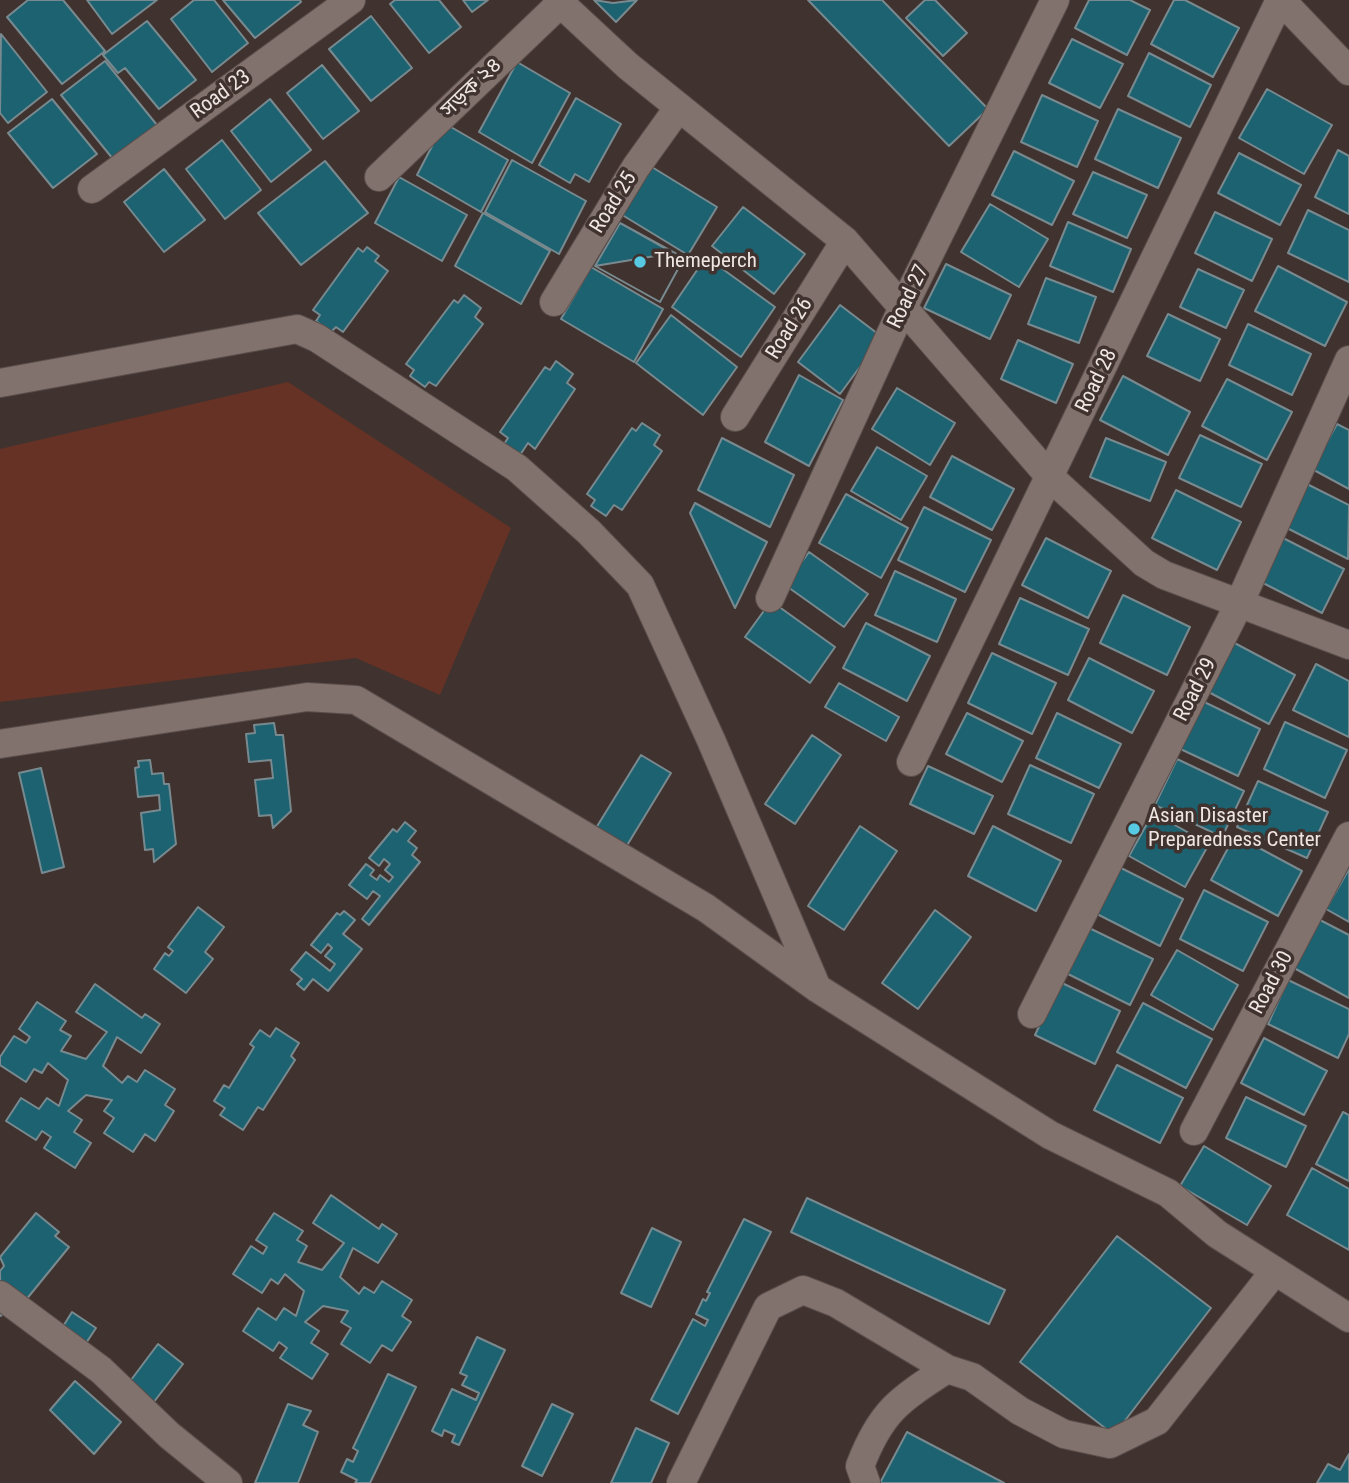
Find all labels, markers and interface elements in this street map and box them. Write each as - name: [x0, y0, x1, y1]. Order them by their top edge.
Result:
- street label: সড়ক ২৪: [436, 53, 508, 123]
- street label: Road 23: [186, 65, 256, 125]
- street label: Road 25: [585, 168, 643, 238]
- place label: Themeperch: [654, 249, 757, 275]
- marker: Themeperch: [632, 254, 648, 270]
- street label: Road 27: [883, 261, 935, 333]
- street label: Road 26: [761, 294, 819, 364]
- street label: Road 28: [1071, 345, 1123, 417]
- street label: Road 29: [1169, 654, 1223, 726]
- place label: Asian Disaster Preparedness Center: [1148, 804, 1321, 854]
- marker: Asian Disaster Preparedness Center: [1126, 821, 1142, 837]
- street label: Road 30: [1245, 947, 1299, 1019]

